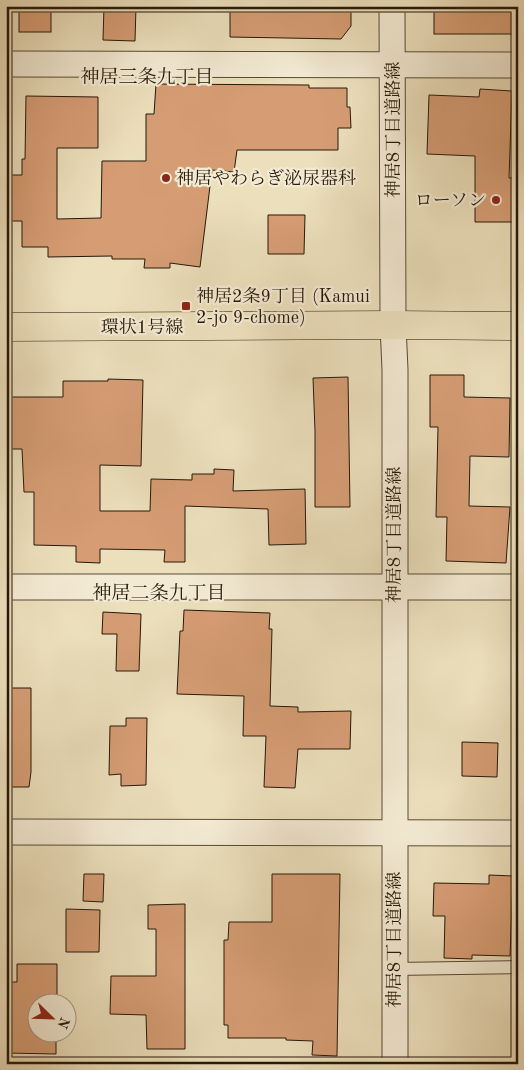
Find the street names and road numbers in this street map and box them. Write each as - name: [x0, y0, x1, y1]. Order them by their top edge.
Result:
- street label: 神居8丁目道路線: [383, 62, 403, 198]
- street label: 環状1号線: [101, 317, 183, 337]
- street label: 神居8丁目道路線: [384, 467, 404, 603]
- street label: 神居8丁目道路線: [384, 872, 404, 1008]

